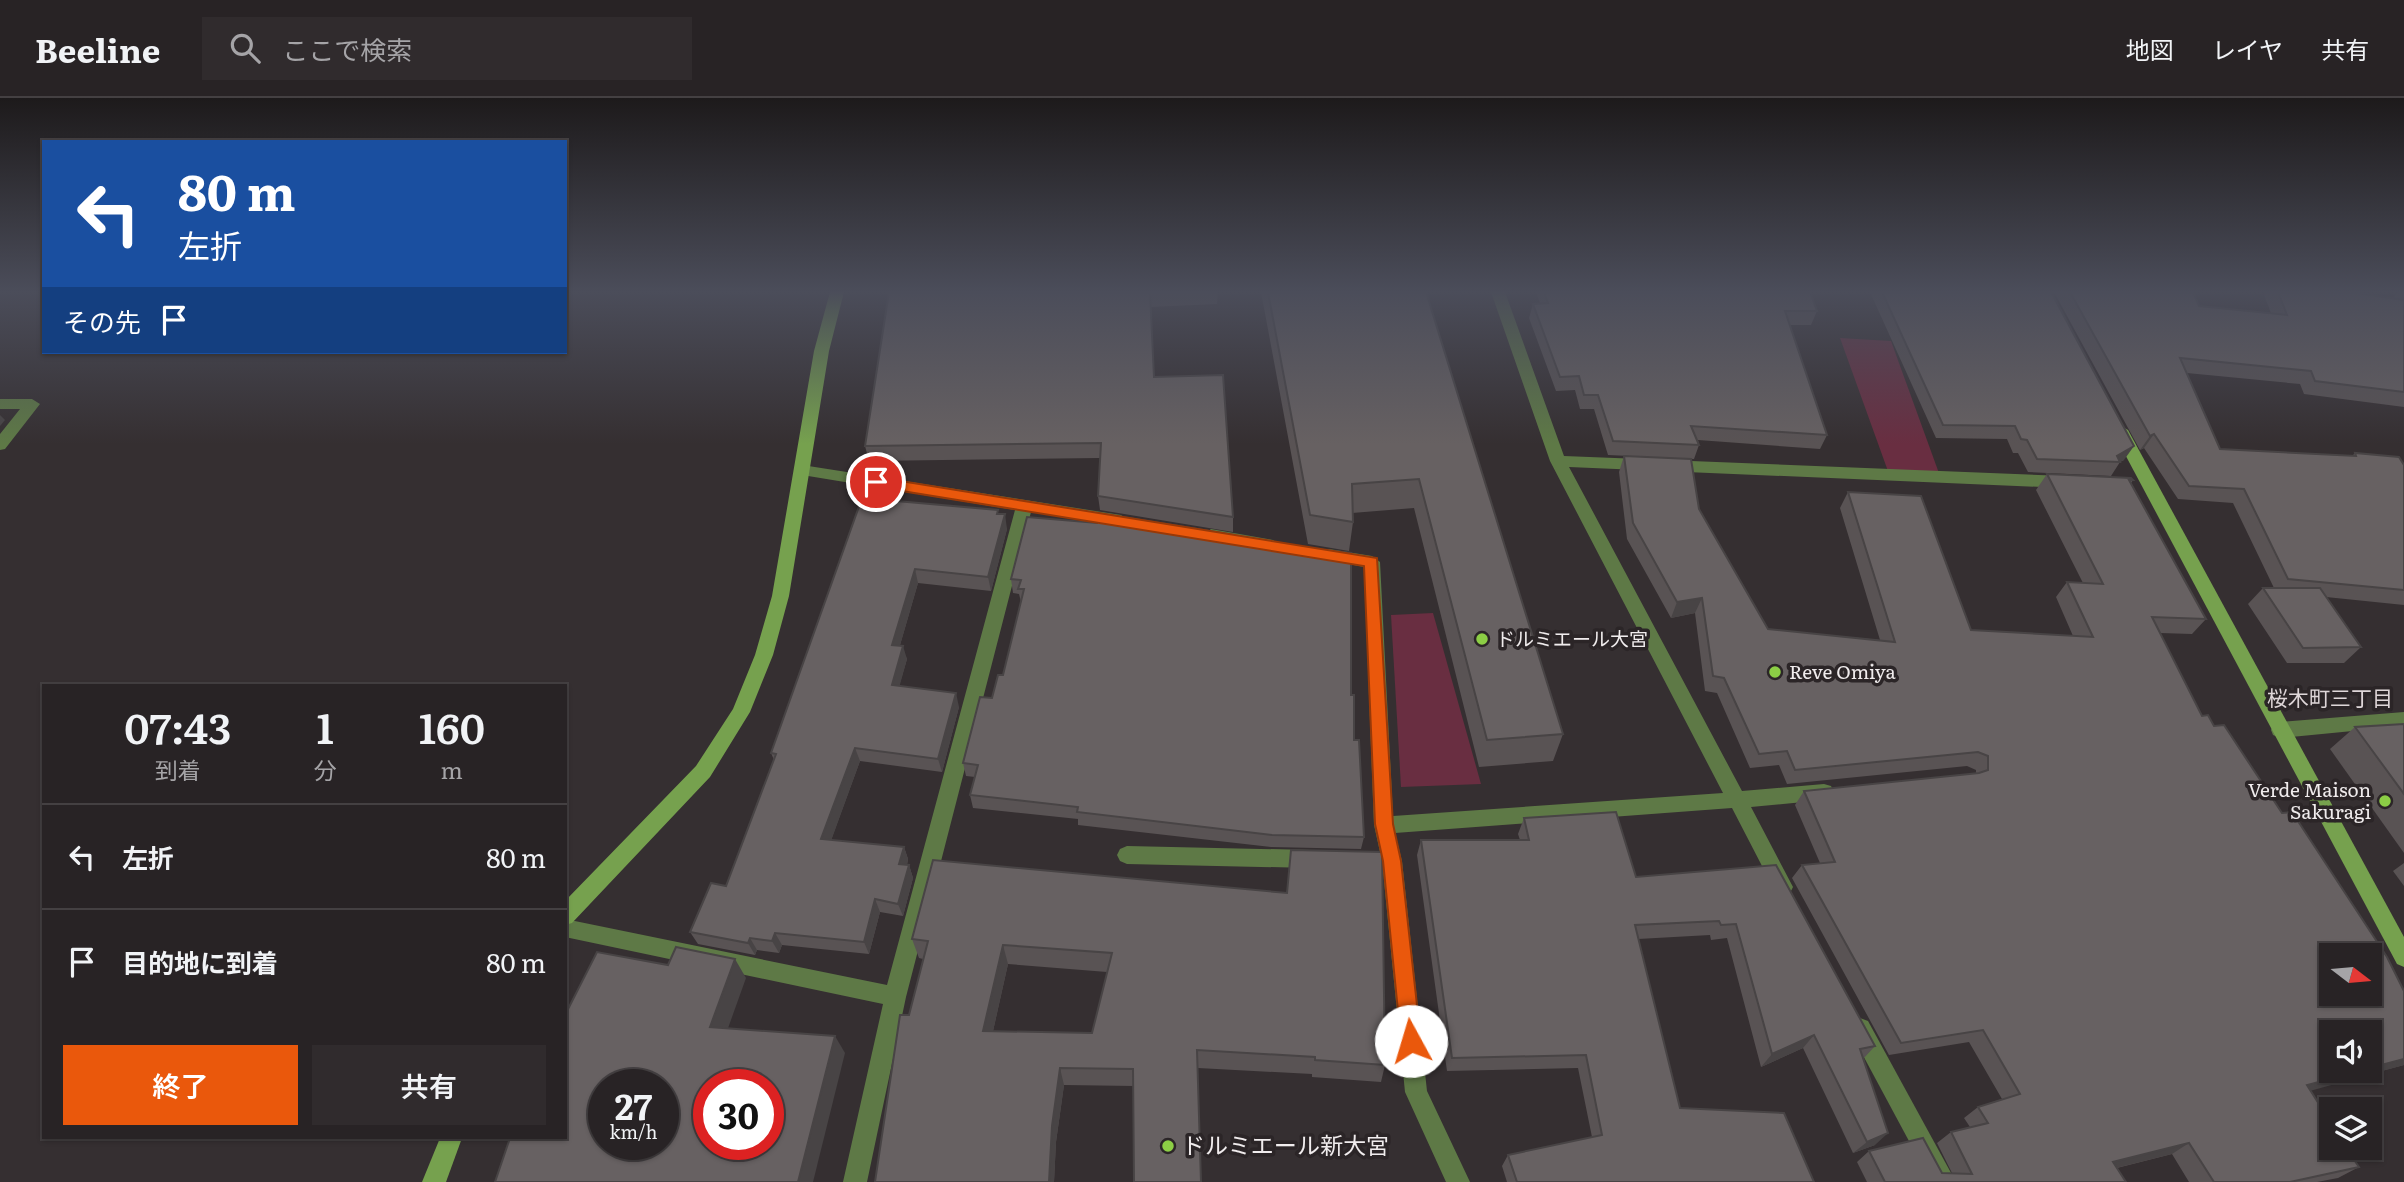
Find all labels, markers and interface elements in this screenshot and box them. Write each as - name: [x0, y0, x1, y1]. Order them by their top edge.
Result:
- search box: [202, 17, 692, 80]
- text: Beeline: [35, 24, 160, 73]
- icon: search: [226, 29, 264, 67]
- text: ここで検索: [282, 29, 412, 68]
- text: 地図: [2126, 31, 2174, 66]
- text: レイヤ: [2212, 31, 2283, 66]
- text: 共有: [2321, 31, 2369, 66]
- text: 80 m: [178, 153, 296, 226]
- icon: left: [63, 168, 154, 259]
- text: 左折: [178, 220, 242, 268]
- text: その先: [63, 301, 141, 340]
- icon: arrive: [155, 301, 193, 339]
- pin: [846, 452, 906, 512]
- icon: arrive: [857, 463, 895, 501]
- place label: ドルミエール大宮: [1496, 624, 1648, 652]
- marker: ドルミエール大宮: [1474, 631, 1490, 647]
- place label: Reve Omiya: [1789, 657, 1897, 685]
- marker: Reve Omiya: [1767, 664, 1783, 680]
- district label: 桜木町三丁目: [2267, 681, 2393, 712]
- text: 07:43: [124, 695, 231, 757]
- text: 1: [316, 695, 334, 757]
- text: 160: [419, 695, 485, 757]
- text: 到着: [155, 752, 201, 786]
- text: 分: [314, 752, 337, 786]
- text: m: [441, 752, 463, 786]
- place label: Verde Maison Sakuragi: [2248, 775, 2371, 825]
- marker: Verde Maison Sakuragi: [2377, 793, 2393, 809]
- text: 左折: [122, 837, 174, 876]
- text: 80 m: [486, 837, 546, 876]
- icon: left: [63, 838, 101, 876]
- text: 目的地に到着: [122, 942, 278, 981]
- text: 80 m: [486, 942, 546, 981]
- icon: arrive: [63, 943, 101, 981]
- north arrow: [2319, 943, 2382, 1006]
- map controls: [2319, 943, 2382, 1160]
- position arrow: [1374, 1004, 1448, 1078]
- button: sound: [2319, 1020, 2382, 1083]
- button: 終了: [63, 1045, 298, 1125]
- button: 共有: [312, 1045, 546, 1125]
- speed limit sign: 30: [693, 1069, 784, 1160]
- text: 27: [615, 1079, 652, 1131]
- button: layers: [2319, 1097, 2382, 1160]
- text: km/h: [610, 1118, 657, 1145]
- place label: ドルミエール新大宮: [1182, 1127, 1389, 1161]
- marker: ドルミエール新大宮: [1160, 1138, 1176, 1154]

